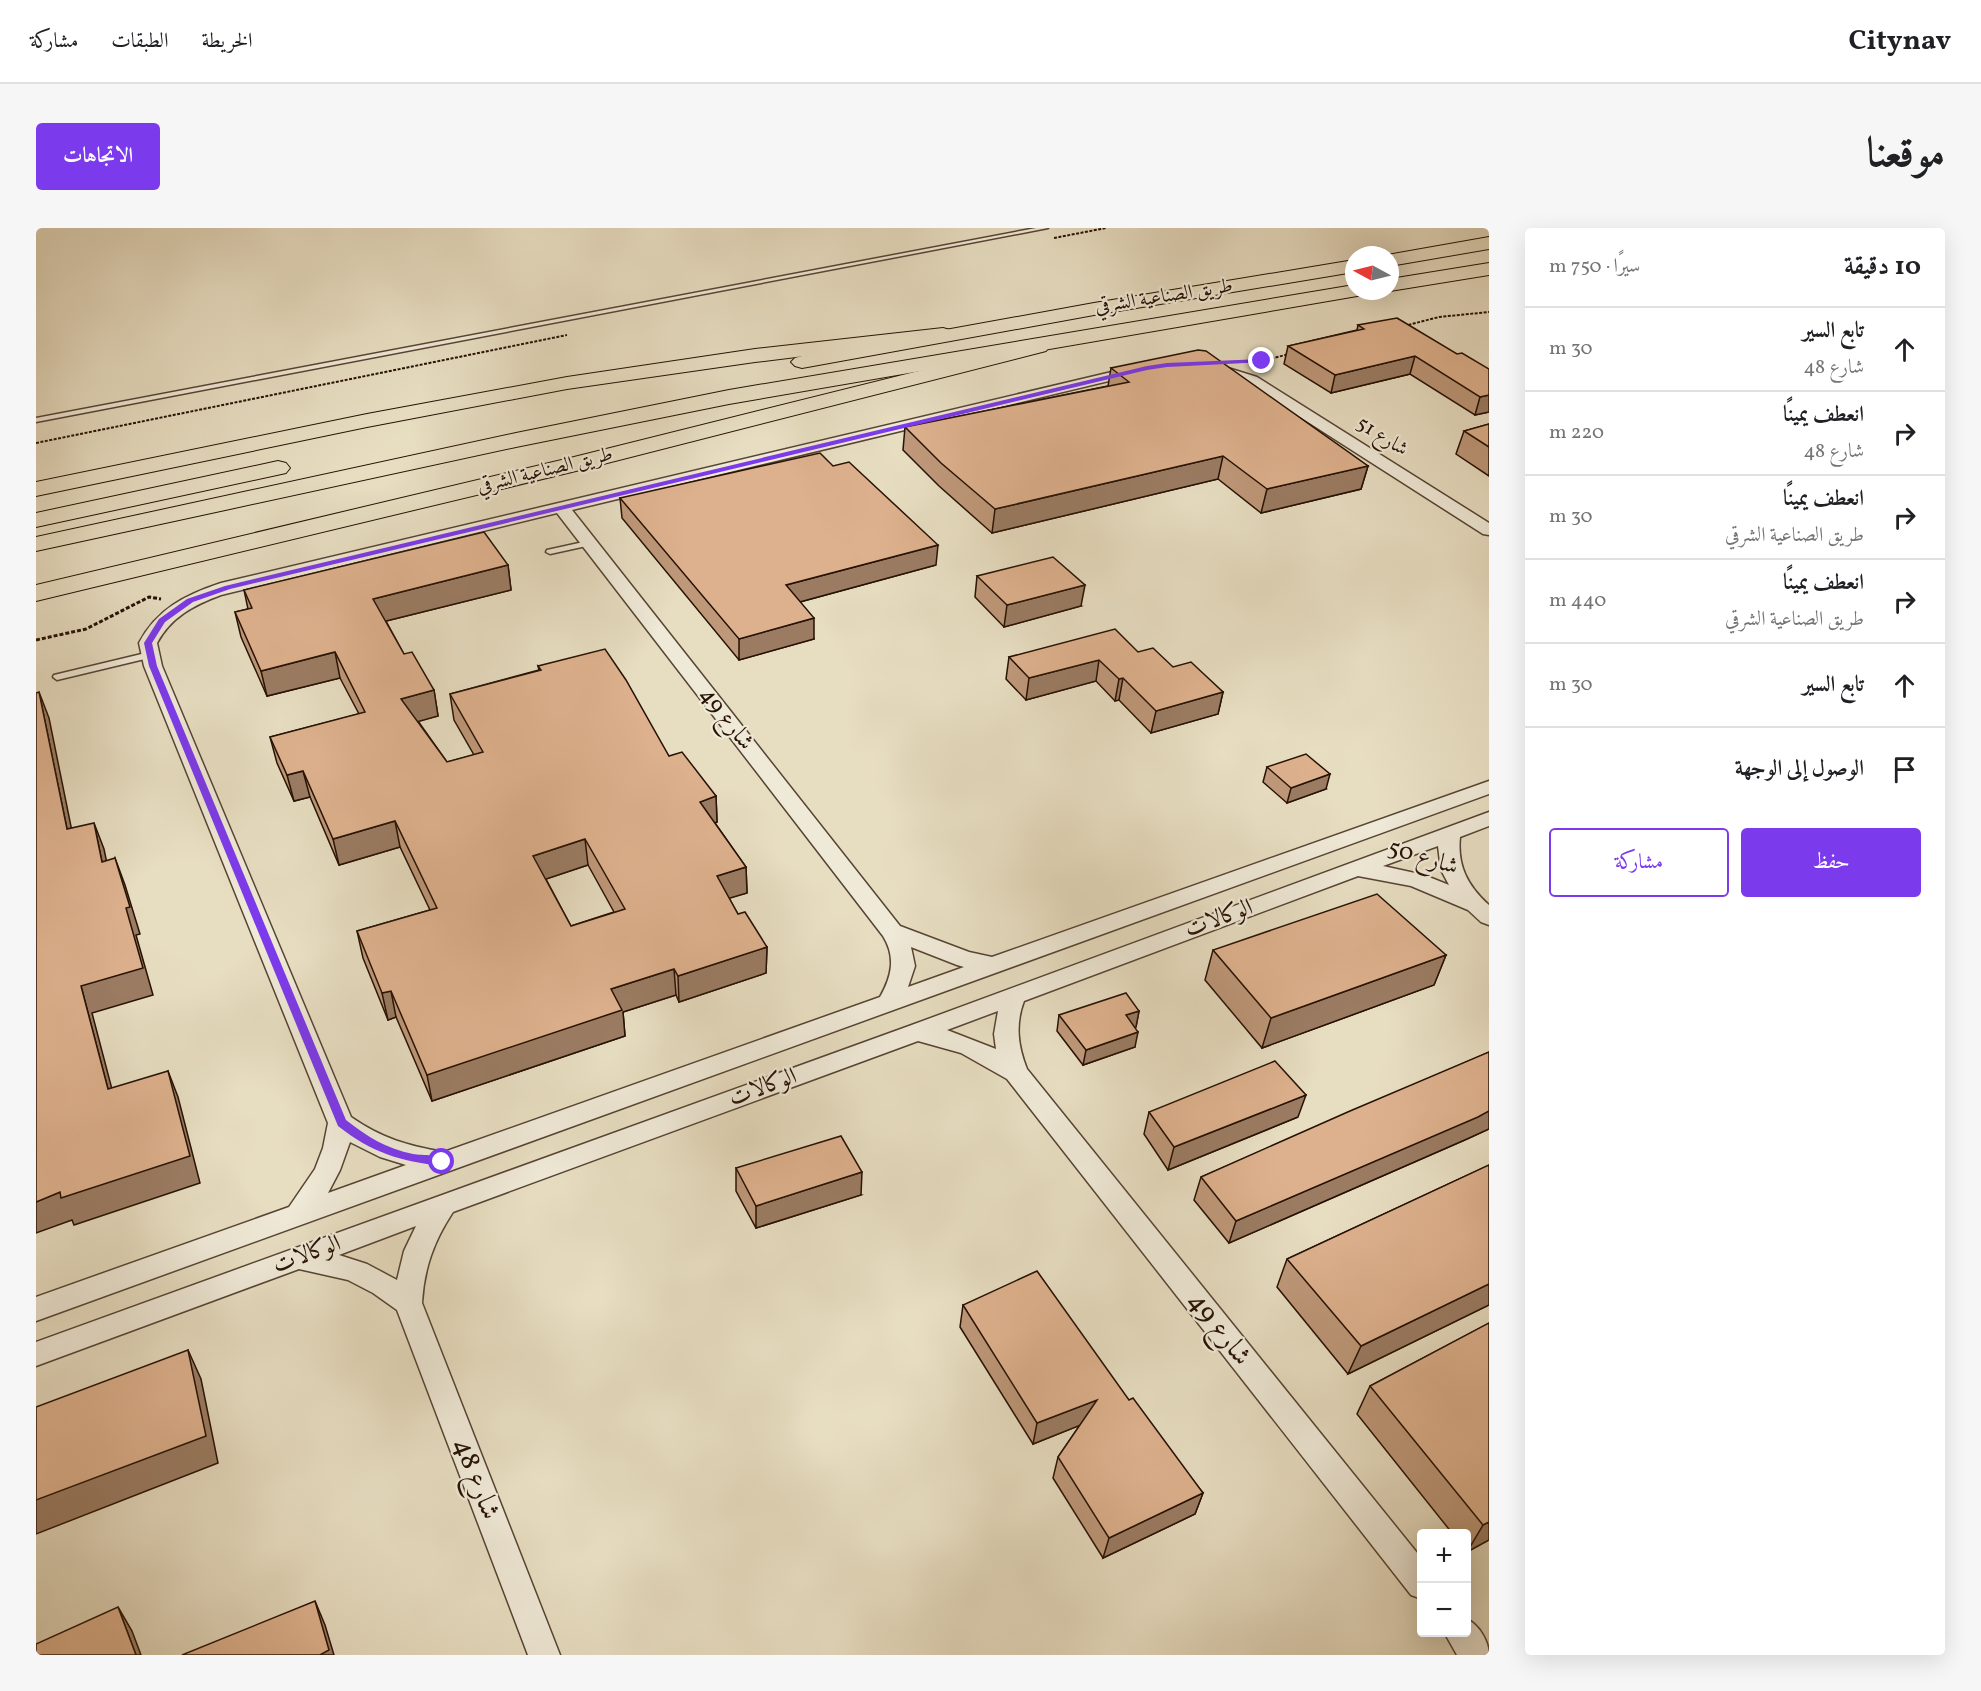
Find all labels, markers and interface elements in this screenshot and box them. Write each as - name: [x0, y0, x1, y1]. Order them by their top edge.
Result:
- text: Citynav: [1848, 22, 1951, 61]
- text: مشاركة: [30, 27, 78, 56]
- text: الطبقات: [111, 27, 168, 56]
- text: الخريطة: [201, 27, 253, 56]
- button: الاتجاهات: [36, 123, 160, 190]
- text: موقعنا: [1867, 126, 1945, 185]
- north arrow: [1345, 246, 1399, 300]
- text: 10 دقيقة: [1844, 249, 1921, 285]
- text: سيرًا · 750 m: [1549, 253, 1640, 281]
- street label: طريق الصناعية الشرقي: [1093, 272, 1235, 322]
- text: تابع السير: [1802, 316, 1864, 347]
- icon: ahead: [1888, 333, 1921, 366]
- text: 30 m: [1549, 335, 1593, 363]
- route end: [1248, 347, 1274, 373]
- text: شارع 48: [1804, 354, 1864, 382]
- text: انعطف يمينًا: [1783, 400, 1864, 431]
- street label: شارع 51: [1350, 410, 1413, 465]
- icon: right: [1888, 417, 1921, 450]
- text: 220 m: [1549, 419, 1604, 447]
- text: شارع 48: [1804, 438, 1864, 466]
- street label: طريق الصناعية الشرقي: [474, 441, 616, 501]
- text: انعطف يمينًا: [1783, 484, 1864, 515]
- icon: right: [1888, 501, 1921, 534]
- text: 30 m: [1549, 503, 1593, 531]
- text: طريق الصناعية الشرقي: [1725, 522, 1864, 550]
- text: انعطف يمينًا: [1783, 568, 1864, 599]
- icon: right: [1888, 585, 1921, 618]
- text: 440 m: [1549, 587, 1606, 615]
- text: طريق الصناعية الشرقي: [1725, 606, 1864, 634]
- icon: ahead: [1888, 669, 1921, 702]
- text: تابع السير: [1802, 670, 1864, 701]
- text: 30 m: [1549, 671, 1593, 699]
- street label: شارع 49: [689, 680, 762, 759]
- icon: arrive: [1888, 753, 1921, 786]
- text: الوصول إلى الوجهة: [1735, 754, 1864, 785]
- button: مشاركة: [1549, 828, 1729, 897]
- button: حفظ: [1741, 828, 1921, 897]
- street label: شارع 50: [1383, 831, 1462, 886]
- street label: الوكالات: [1180, 891, 1258, 947]
- street label: الوكالات: [724, 1060, 802, 1116]
- route start: [428, 1148, 454, 1174]
- street label: الوكالات: [268, 1227, 346, 1283]
- street label: شارع 49: [1176, 1284, 1260, 1376]
- street label: شارع 48: [441, 1433, 509, 1526]
- map controls: [1417, 1529, 1471, 1637]
- button: +: [1417, 1529, 1471, 1583]
- button: −: [1417, 1583, 1471, 1637]

